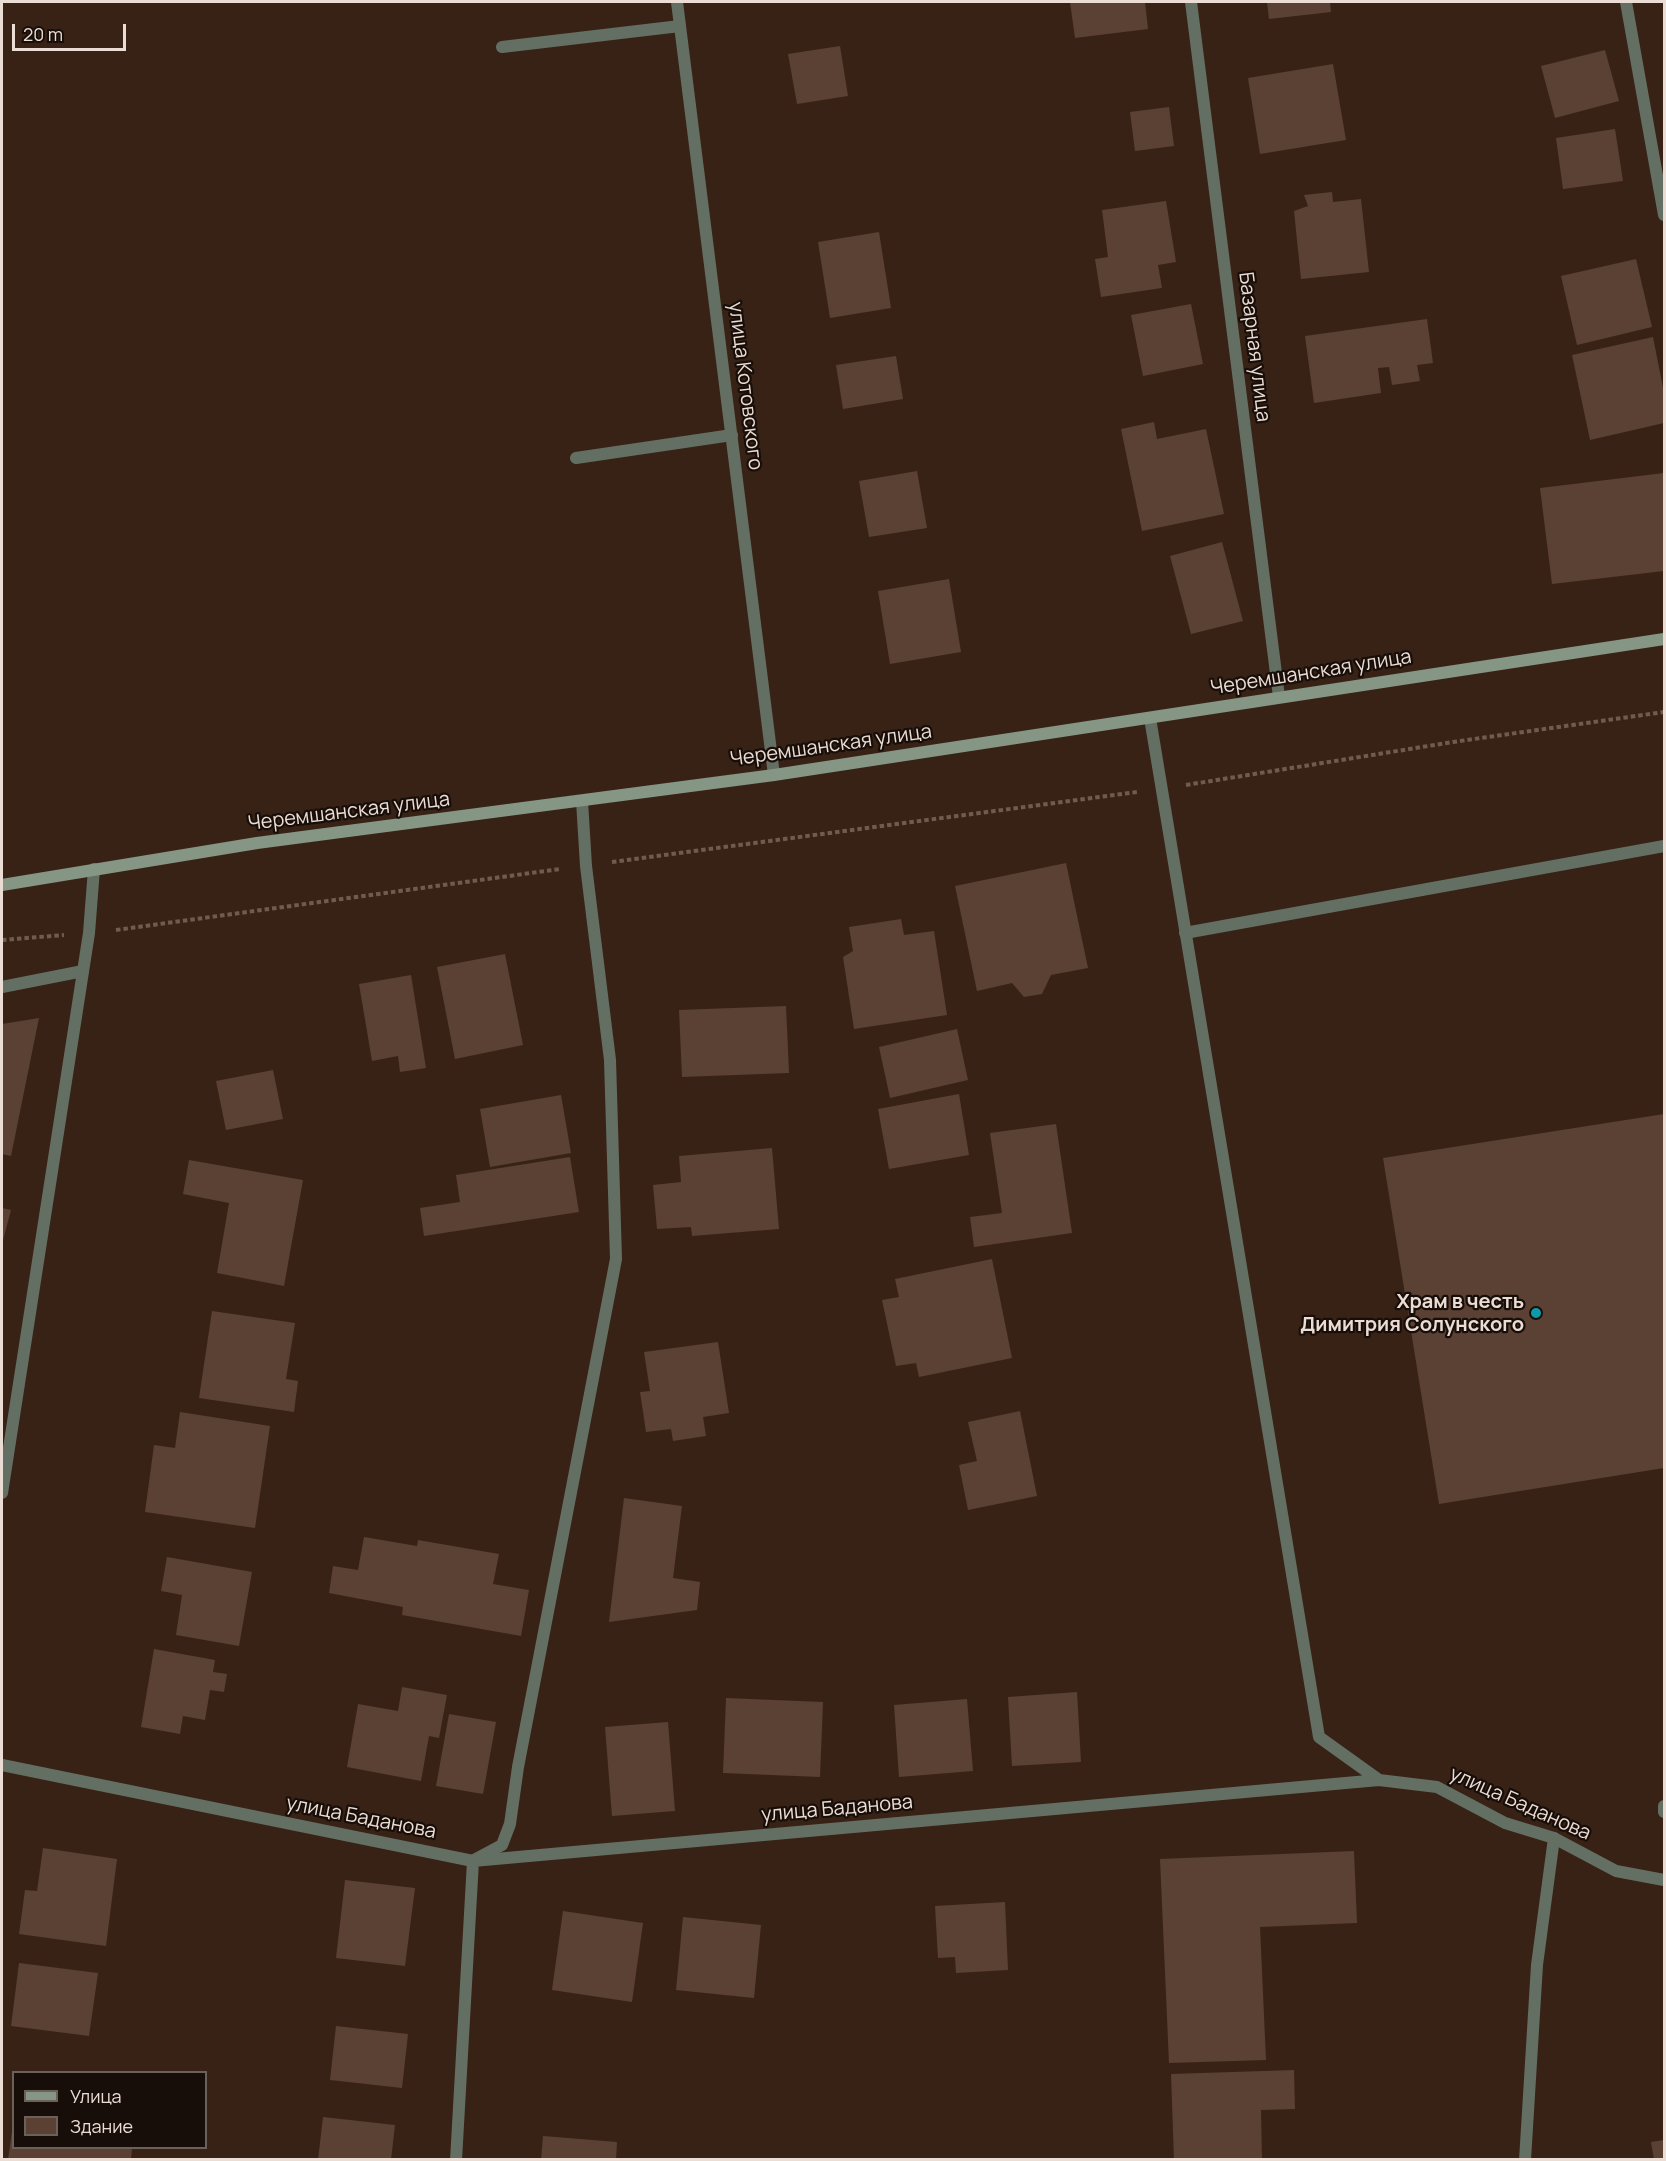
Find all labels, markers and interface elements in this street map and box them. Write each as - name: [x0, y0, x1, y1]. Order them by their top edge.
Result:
- scale bar: [15, 12, 129, 50]
- text: 20 m: [23, 22, 63, 46]
- street label: Базарная улица: [1233, 271, 1275, 423]
- street label: улица Котовского: [723, 301, 767, 471]
- street label: Черемшанская улица: [1209, 645, 1413, 701]
- street label: Черемшанская улица: [729, 720, 933, 772]
- street label: Черемшанская улица: [247, 788, 451, 836]
- place label: Храм в честь Димитрия Солунского: [1300, 1290, 1524, 1337]
- marker: Храм в честь Димитрия Солунского: [1529, 1306, 1543, 1320]
- street label: улица Баданова: [1446, 1762, 1594, 1846]
- street label: улица Баданова: [760, 1790, 914, 1828]
- street label: улица Баданова: [284, 1792, 438, 1844]
- legend: [12, 2071, 207, 2149]
- text: Улица: [70, 2084, 122, 2108]
- text: Здание: [70, 2114, 133, 2138]

